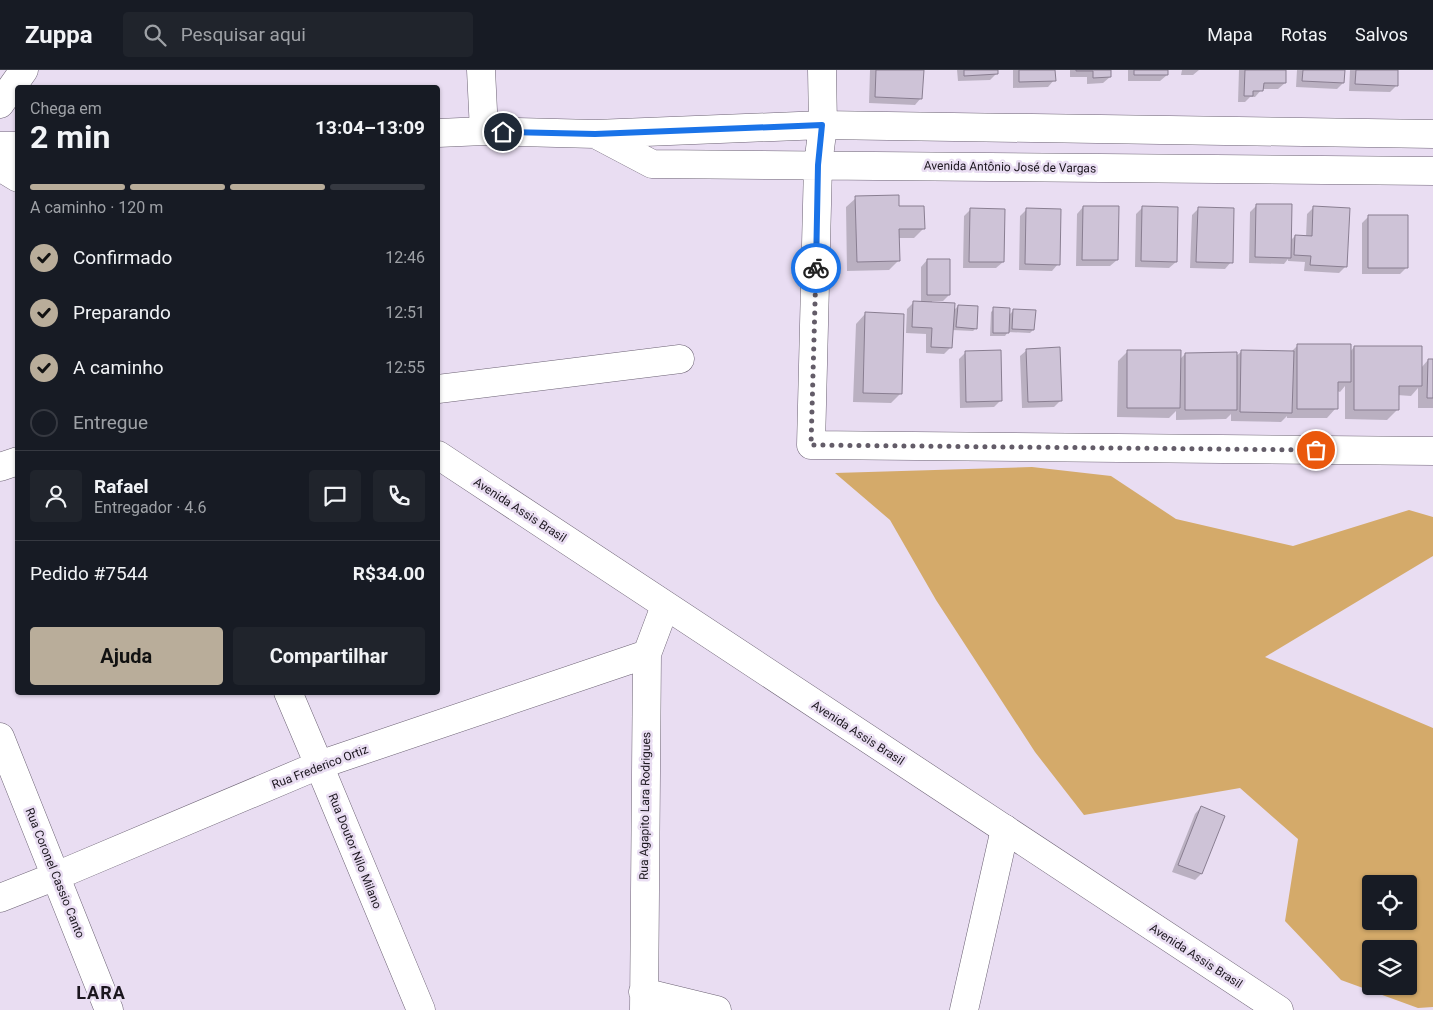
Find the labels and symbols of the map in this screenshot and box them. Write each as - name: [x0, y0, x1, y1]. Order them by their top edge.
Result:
- pin: [482, 111, 524, 153]
- street label: Avenida Antônio José de Vargas: [924, 158, 1096, 176]
- courier: [791, 243, 841, 293]
- pin: [1295, 429, 1337, 471]
- street label: Avenida Assis Brasil: [471, 475, 569, 545]
- street label: Avenida Assis Brasil: [809, 698, 907, 768]
- street label: Rua Agapito Lara Rodrigues: [637, 732, 653, 880]
- street label: Rua Frederico Ortiz: [270, 742, 370, 792]
- street label: Rua Doutor Nilo Milano: [325, 791, 385, 911]
- street label: Rua Coronel Cassio Canto: [22, 806, 88, 940]
- street label: Avenida Assis Brasil: [1147, 921, 1245, 991]
- district label: LARA: [76, 982, 126, 1003]

